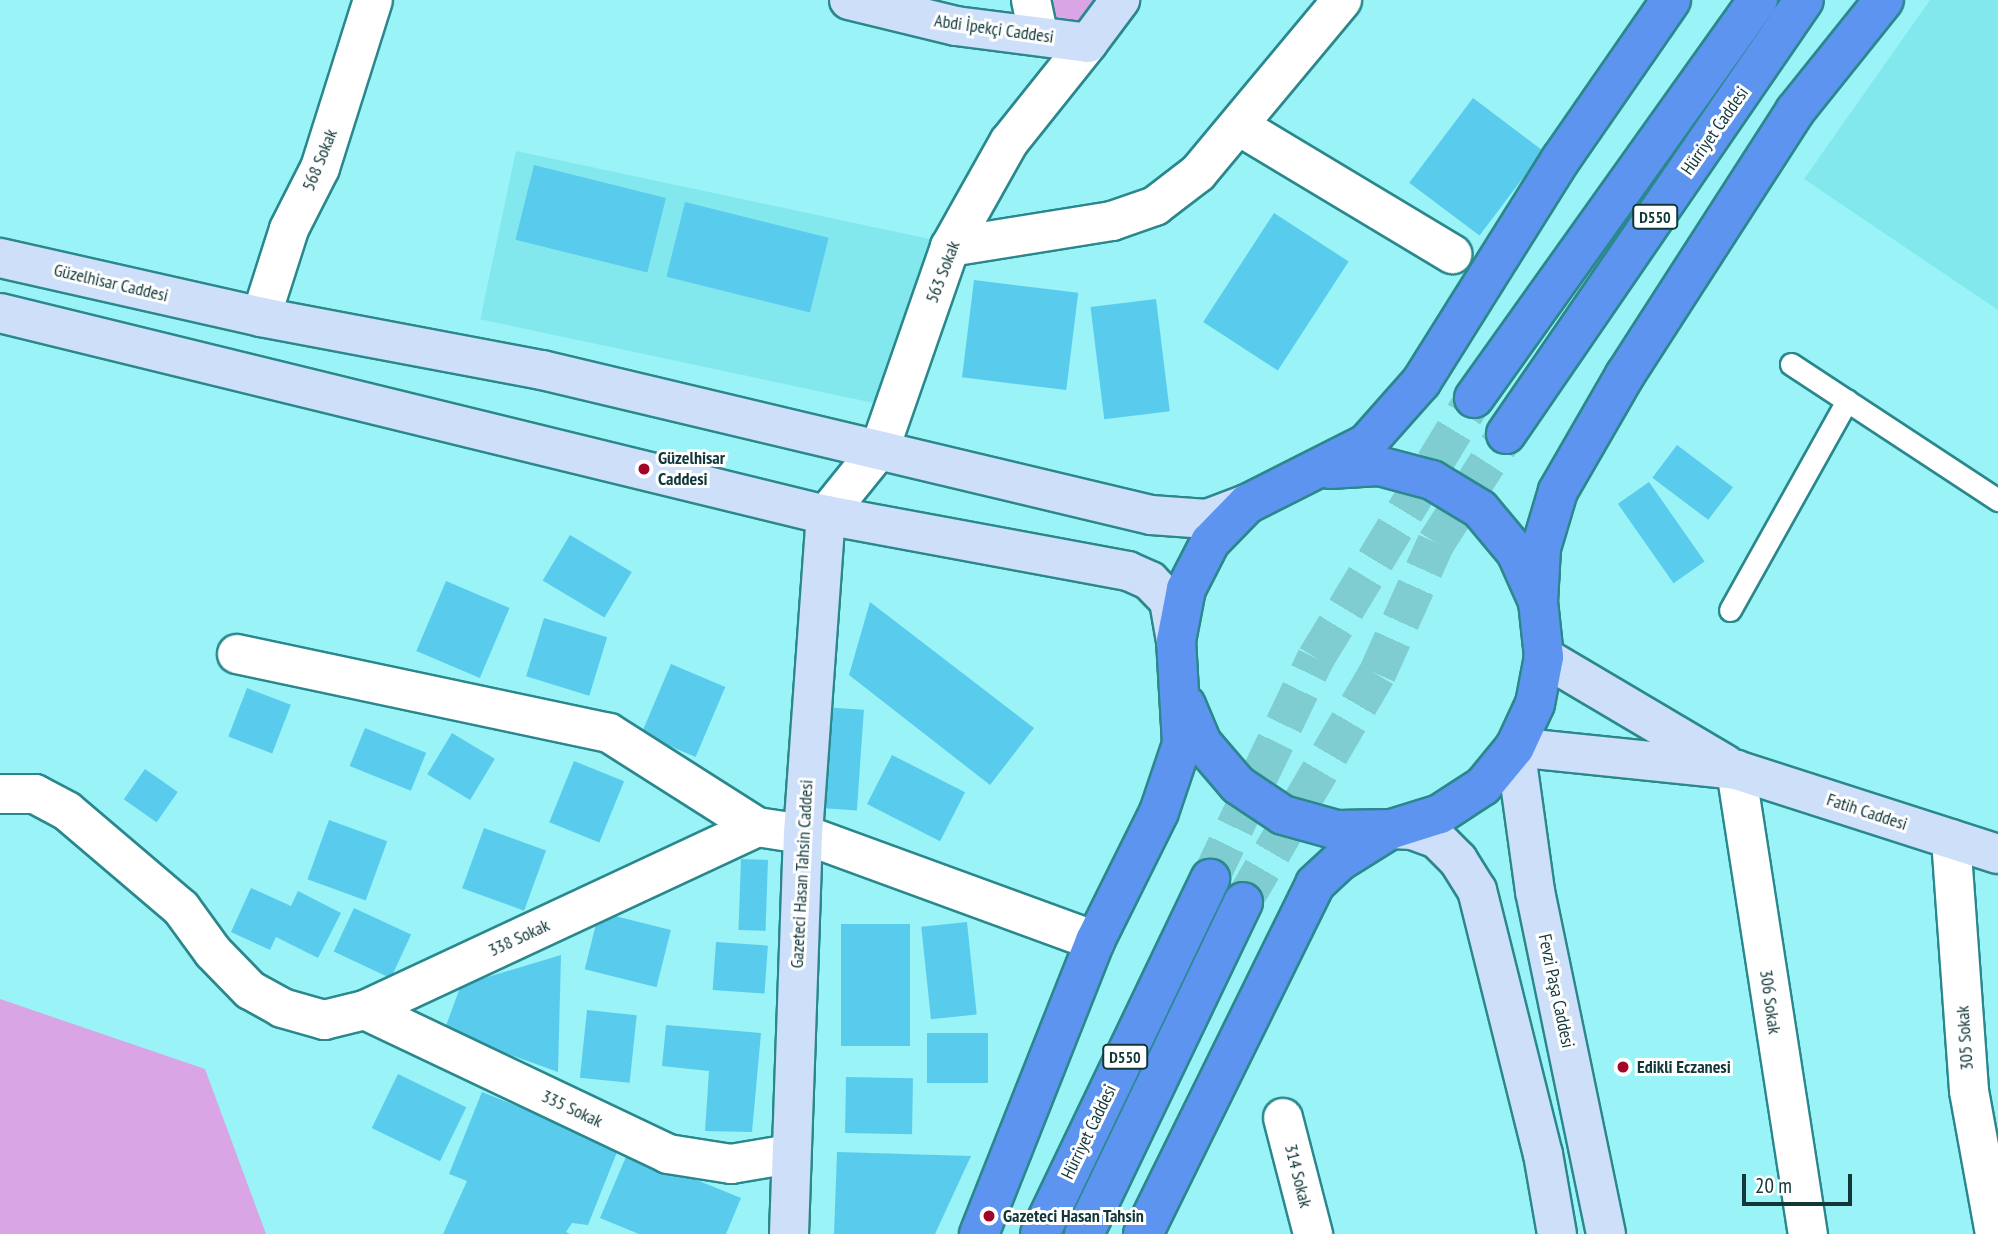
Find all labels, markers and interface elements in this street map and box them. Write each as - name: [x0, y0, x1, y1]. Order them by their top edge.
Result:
- street label: Abdi İpekçi Caddesi: [933, 10, 1055, 48]
- street label: Hürriyet Caddesi: [1677, 83, 1753, 179]
- street label: 568 Sokak: [298, 126, 342, 194]
- road number: D550: [1630, 204, 1680, 230]
- street label: 563 Sokak: [921, 238, 965, 306]
- street label: Güzelhisar Caddesi: [52, 259, 170, 307]
- place label: Güzelhisar Caddesi: [658, 448, 725, 490]
- marker: Güzelhisar Caddesi: [636, 461, 652, 477]
- street label: Gazeteci Hasan Tahsin Caddesi: [786, 779, 818, 969]
- street label: Fatih Caddesi: [1824, 789, 1910, 835]
- street label: 338 Sokak: [485, 915, 553, 961]
- street label: Fevzi Paşa Caddesi: [1533, 932, 1579, 1050]
- street label: 306 Sokak: [1755, 968, 1785, 1036]
- street label: 305 Sokak: [1952, 1005, 1978, 1071]
- road number: D550: [1100, 1044, 1150, 1070]
- place label: Edikli Eczanesi: [1637, 1056, 1731, 1078]
- marker: Edikli Eczanesi: [1615, 1059, 1631, 1075]
- street label: Hürriyet Caddesi: [1057, 1081, 1121, 1183]
- street label: 335 Sokak: [538, 1086, 606, 1132]
- street label: 314 Sokak: [1280, 1142, 1316, 1210]
- scale bar: [1746, 1160, 1856, 1204]
- text: 20 m: [1755, 1172, 1792, 1199]
- place label: Gazeteci Hasan Tahsin: [1003, 1205, 1144, 1227]
- marker: Gazeteci Hasan Tahsin: [981, 1208, 997, 1224]

